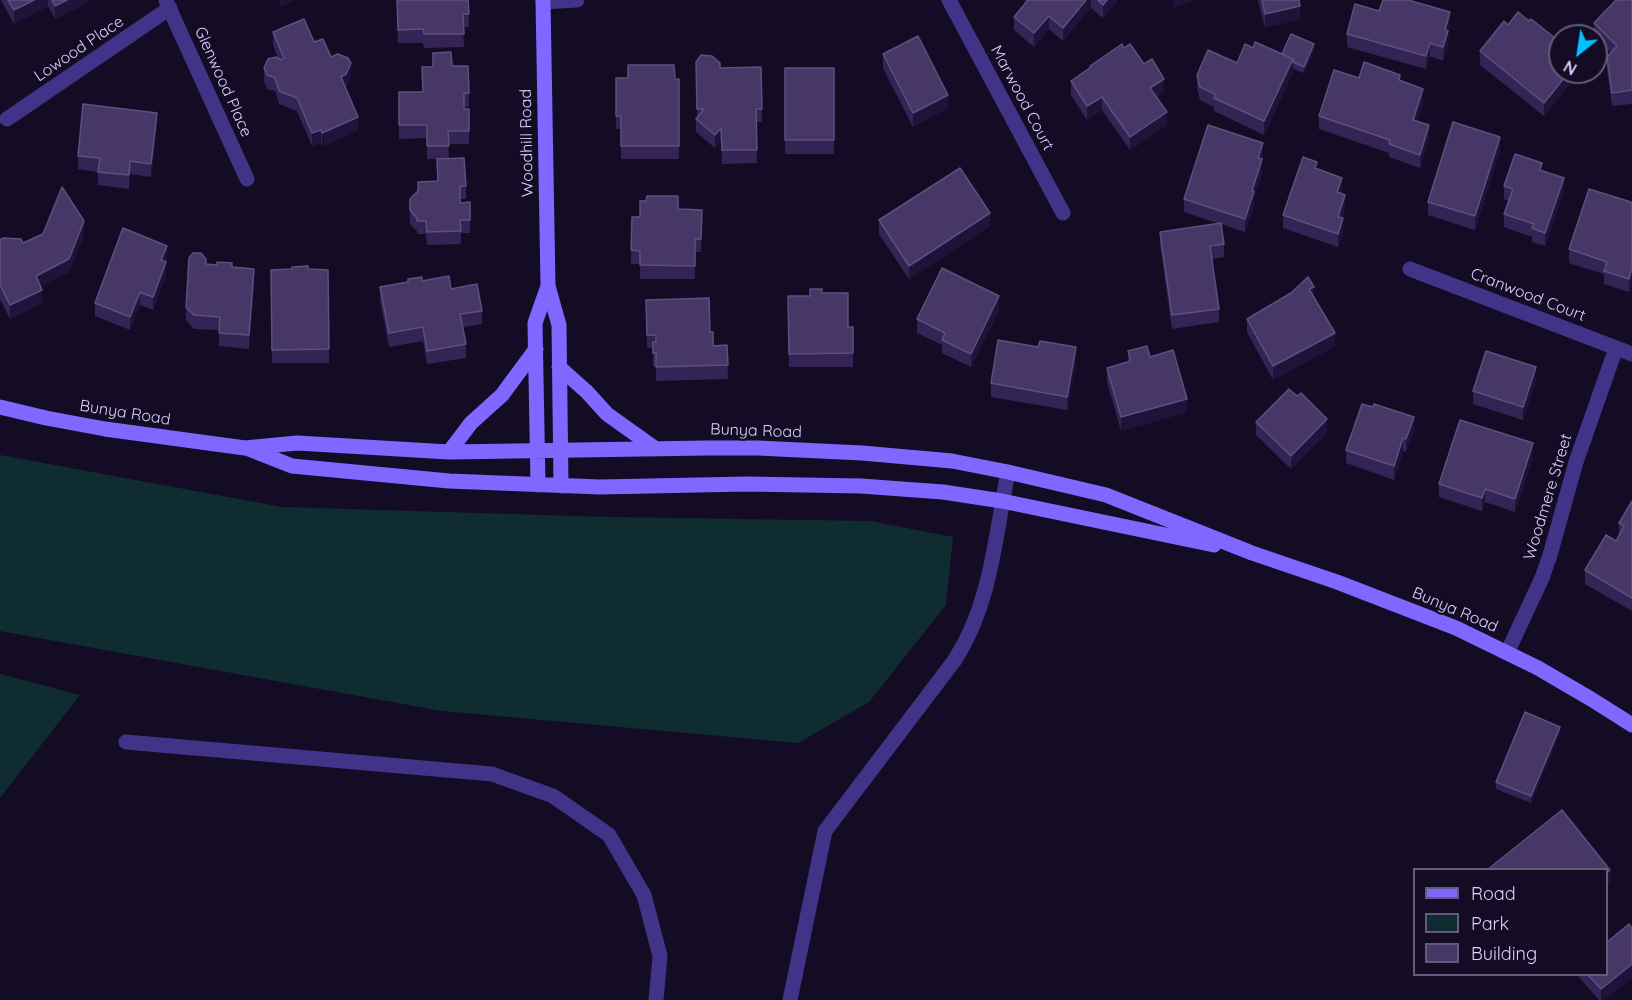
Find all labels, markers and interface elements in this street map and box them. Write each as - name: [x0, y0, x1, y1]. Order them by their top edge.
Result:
- street label: Lowood Place: [31, 12, 127, 86]
- street label: Glenwood Place: [190, 24, 256, 140]
- north arrow: [1548, 24, 1608, 84]
- street label: Marwood Court: [986, 42, 1058, 154]
- text: N: [1560, 56, 1580, 79]
- street label: Woodhill Road: [516, 89, 538, 197]
- street label: Cranwood Court: [1468, 264, 1588, 326]
- street label: Bunya Road: [78, 396, 172, 430]
- street label: Bunya Road: [710, 420, 802, 442]
- street label: Woodmere Street: [1520, 432, 1576, 562]
- street label: Bunya Road: [1409, 583, 1501, 637]
- legend: [1413, 868, 1608, 976]
- text: Road: [1471, 882, 1516, 905]
- text: Park: [1471, 912, 1509, 935]
- text: Building: [1471, 942, 1537, 965]

